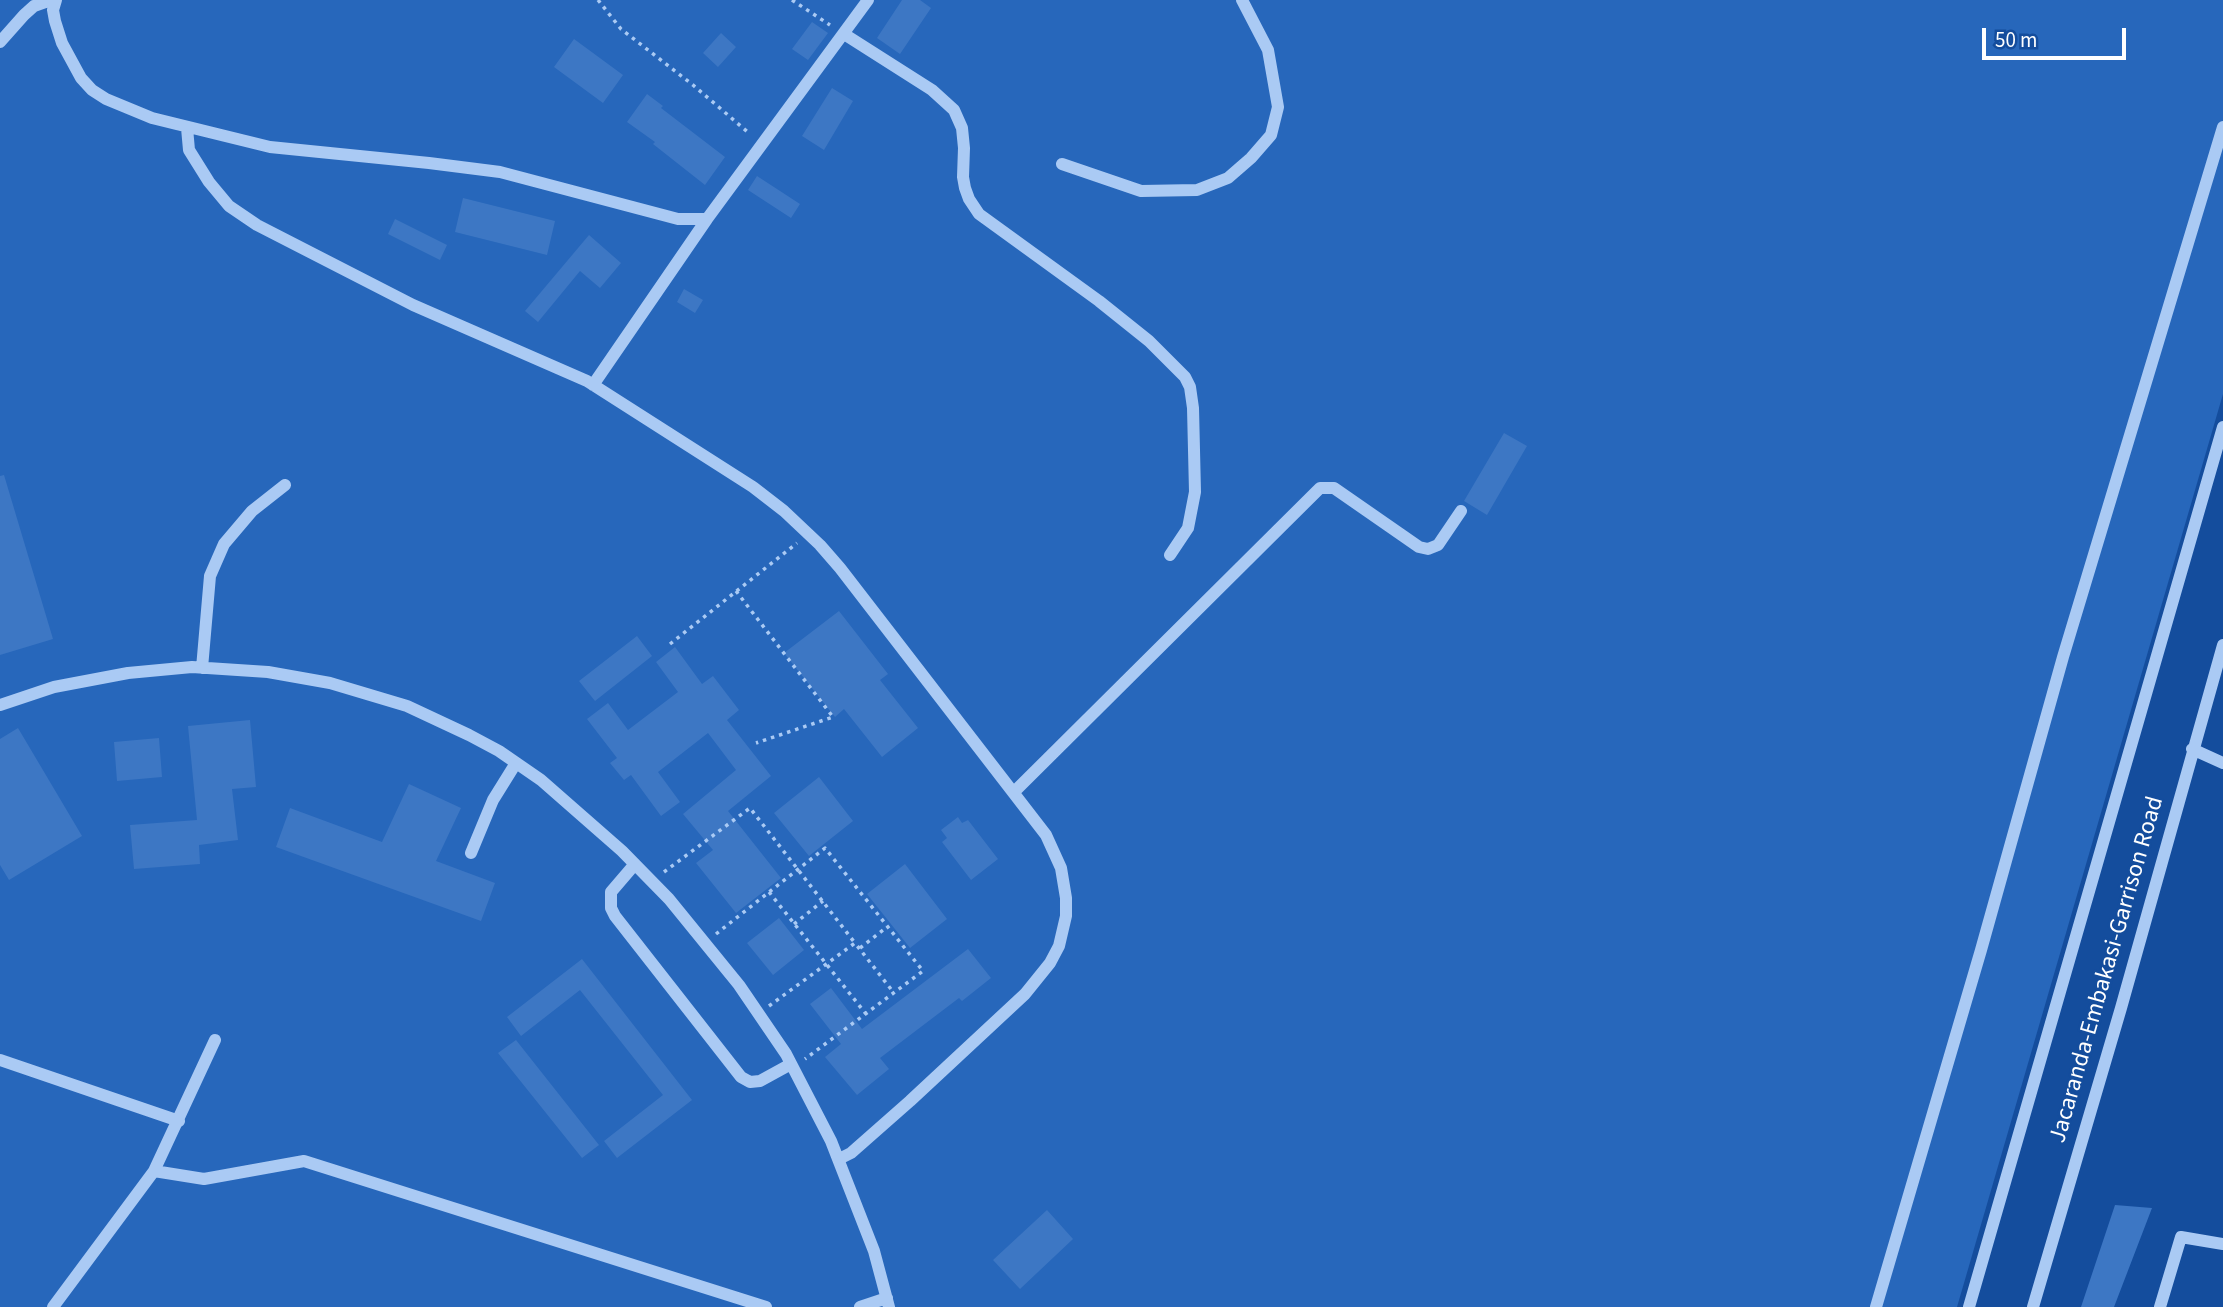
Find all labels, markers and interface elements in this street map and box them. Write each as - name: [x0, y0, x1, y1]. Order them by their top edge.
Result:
- scale bar: [1985, 14, 2128, 58]
- text: 50 m: [1995, 25, 2037, 55]
- street label: Jacaranda-Embakasi-Garrison Road: [2045, 794, 2171, 1146]

